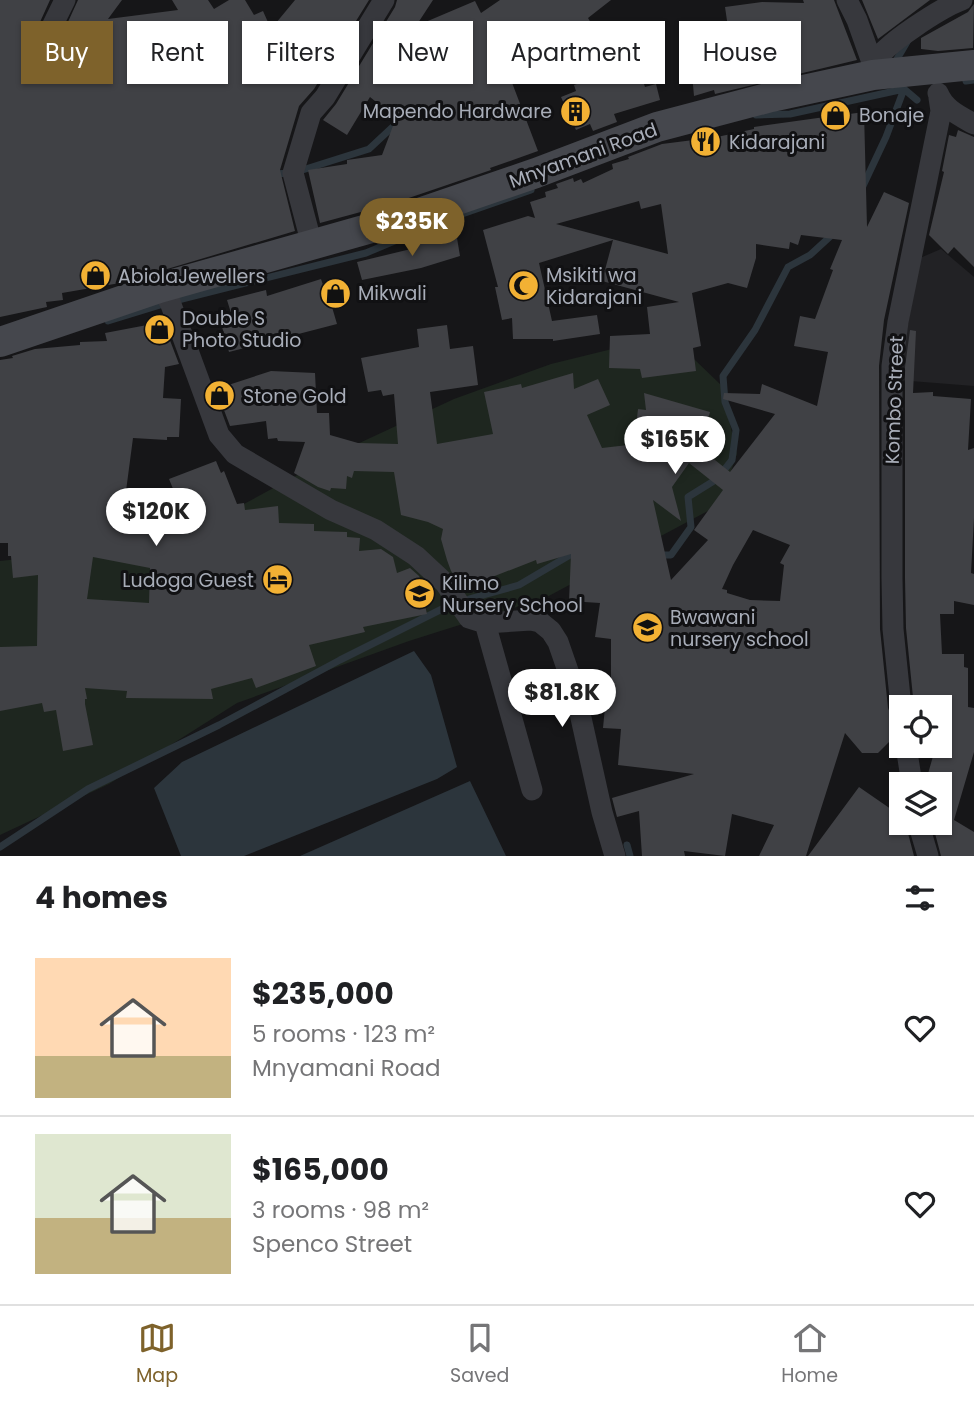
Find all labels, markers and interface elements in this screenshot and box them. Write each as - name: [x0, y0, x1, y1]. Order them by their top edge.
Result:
- chip: Buy: [21, 21, 113, 84]
- chip: Rent: [127, 21, 228, 84]
- chip: Filters: [242, 21, 359, 84]
- chip: New: [373, 21, 473, 84]
- chip: Apartment: [487, 21, 665, 84]
- chip: House: [679, 21, 801, 84]
- building icon: Mapendo Hardware: [558, 94, 592, 128]
- place label: Mapendo Hardware: [363, 98, 552, 125]
- shop icon: Bonaje: [819, 98, 853, 132]
- place label: Bonaje: [859, 102, 924, 129]
- street label: Mnyamani Road: [505, 116, 661, 195]
- restaurant icon: Kidarajani: [689, 125, 723, 159]
- place label: Kidarajani: [729, 129, 825, 156]
- pin: $235K: [363, 198, 461, 258]
- text: $235K: [375, 205, 449, 237]
- shop icon: AbiolaJewellers: [78, 259, 112, 293]
- place label: Msikiti wa Kidarajani: [546, 262, 642, 311]
- place label: AbiolaJewellers: [118, 263, 265, 290]
- mosque icon: Msikiti wa Kidarajani: [506, 269, 540, 303]
- shop icon: Mikwali: [318, 276, 352, 310]
- place label: Mikwali: [358, 280, 427, 307]
- place label: Double S Photo Studio: [182, 305, 301, 354]
- shop icon: Double S Photo Studio: [142, 312, 176, 346]
- street label: Kombo Street: [879, 335, 910, 465]
- shop icon: Stone Gold: [203, 379, 237, 413]
- place label: Stone Gold: [243, 383, 347, 410]
- pin: $165K: [626, 416, 724, 476]
- text: $165K: [640, 423, 710, 455]
- pin: $120K: [107, 489, 205, 548]
- text: $120K: [122, 495, 190, 527]
- hotel icon: Ludoga Guest: [260, 563, 294, 597]
- place label: Ludoga Guest: [122, 567, 254, 594]
- place label: Kilimo Nursery School: [442, 570, 583, 619]
- school or university icon: Kilimo Nursery School: [402, 577, 436, 611]
- place label: Bwawani nursery school: [670, 604, 809, 653]
- school or university icon: Bwawani nursery school: [630, 611, 664, 645]
- pin: $81.8K: [505, 670, 619, 729]
- text: $81.8K: [524, 676, 600, 708]
- map controls: [889, 695, 952, 835]
- button: locate: [889, 695, 952, 758]
- button: layers: [889, 772, 952, 835]
- text: 4 homes: [35, 876, 168, 919]
- icon: filters: [901, 879, 939, 917]
- text: $235,000: [252, 972, 394, 1015]
- icon: home: [91, 986, 175, 1070]
- icon: heart: [901, 1009, 939, 1047]
- text: 5 rooms · 123 m²: [252, 1018, 435, 1050]
- text: Mnyamani Road: [252, 1052, 441, 1084]
- text: $165,000: [252, 1148, 389, 1191]
- icon: home: [91, 1162, 175, 1246]
- icon: heart: [901, 1185, 939, 1223]
- text: 3 rooms · 98 m²: [252, 1194, 429, 1226]
- text: Spenco Street: [252, 1228, 412, 1260]
- tab: Map: [136, 1319, 178, 1390]
- tab: Saved: [450, 1319, 509, 1390]
- tab: Home: [781, 1319, 838, 1390]

